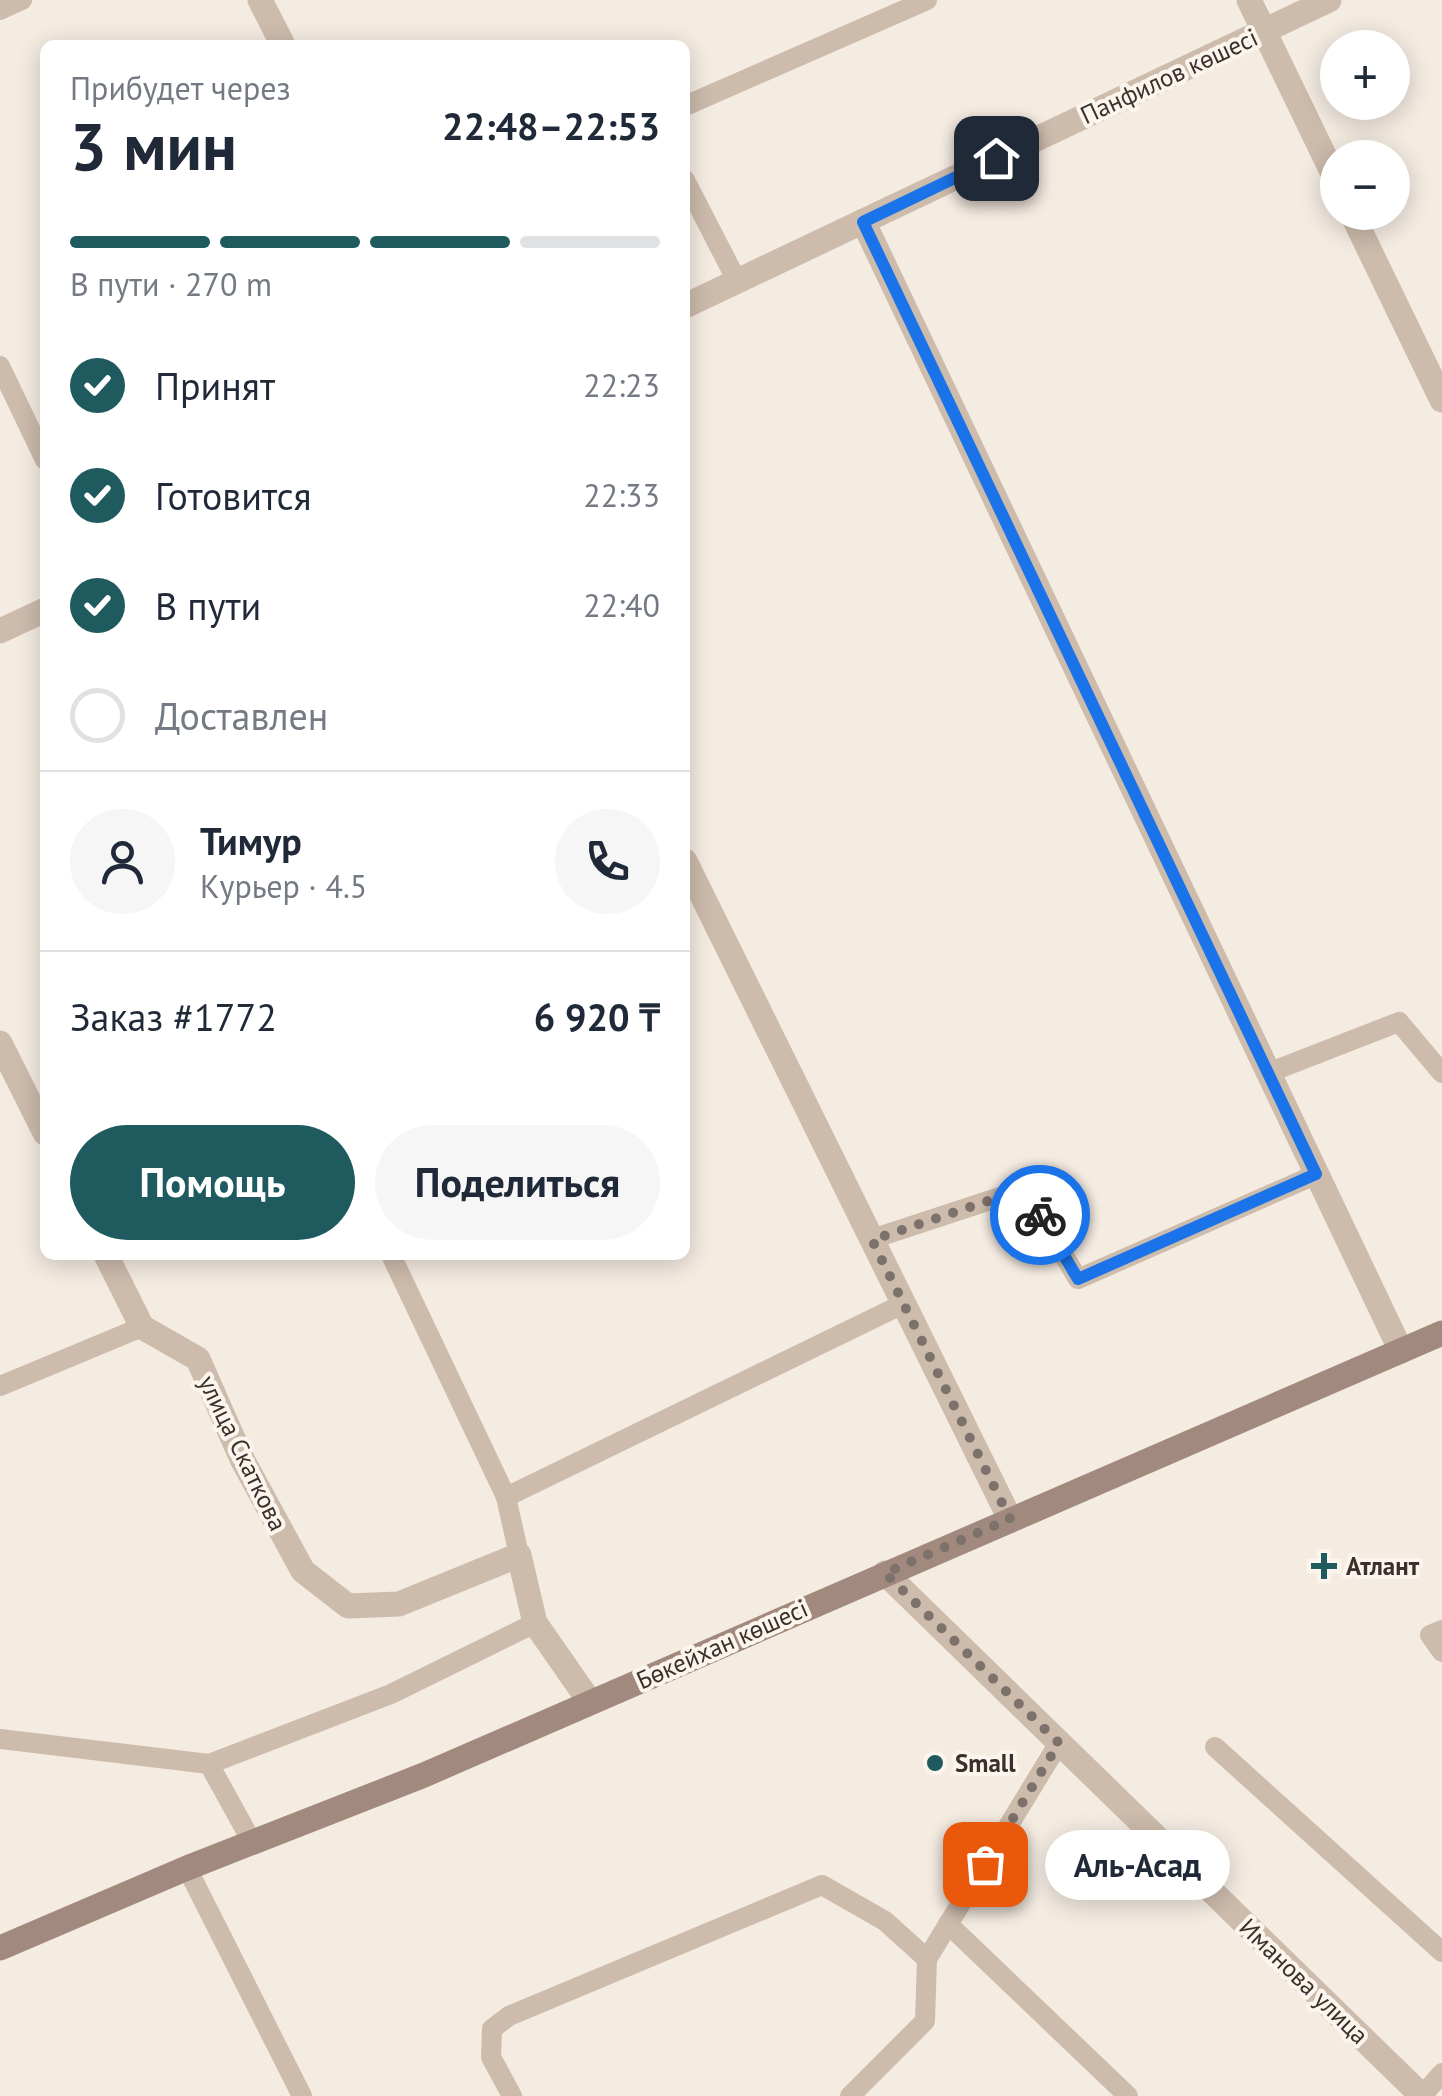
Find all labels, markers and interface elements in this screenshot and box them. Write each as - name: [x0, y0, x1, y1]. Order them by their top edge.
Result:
- street label: Панфилов көшесі: [1075, 21, 1263, 131]
- map controls: [1320, 30, 1410, 230]
- button: +: [1320, 30, 1410, 120]
- text: Прибудет через: [70, 67, 291, 109]
- text: 22:48–22:53: [442, 101, 660, 150]
- text: 3 мин: [70, 104, 237, 188]
- pin: [954, 116, 1039, 201]
- icon: home: [969, 131, 1024, 186]
- button: −: [1320, 140, 1410, 230]
- text: В пути · 270 m: [70, 263, 272, 305]
- icon: check: [70, 358, 125, 413]
- text: Принят: [155, 361, 275, 410]
- text: 22:23: [583, 364, 660, 406]
- icon: check: [70, 468, 125, 523]
- text: Готовится: [155, 471, 312, 520]
- text: 22:33: [583, 474, 660, 516]
- icon: check: [70, 578, 125, 633]
- text: В пути: [155, 581, 261, 630]
- text: 22:40: [583, 584, 660, 626]
- text: Доставлен: [155, 691, 328, 740]
- button: person: [70, 809, 175, 914]
- button: phone: [555, 809, 660, 914]
- text: Тимур: [200, 816, 302, 865]
- text: Курьер · 4.5: [200, 865, 367, 907]
- text: Заказ #1772: [70, 992, 277, 1041]
- text: 6 920 ₸: [534, 992, 660, 1041]
- button: Помощь: [70, 1125, 355, 1240]
- button: Поделиться: [375, 1125, 660, 1240]
- courier: [990, 1165, 1090, 1265]
- icon: bike: [1013, 1188, 1068, 1243]
- street label: улица Скаткова: [192, 1370, 294, 1536]
- place label: Атлант: [1346, 1550, 1420, 1582]
- marker: Атлант: [1311, 1553, 1337, 1579]
- street label: Бөкейхан көшесі: [631, 1592, 813, 1696]
- place label: Small: [955, 1747, 1016, 1779]
- marker: Small: [924, 1752, 946, 1774]
- pin: [943, 1822, 1028, 1907]
- callout: Аль-Асад: [1045, 1829, 1230, 1899]
- icon: bag: [958, 1837, 1013, 1892]
- text: Аль-Асад: [1074, 1844, 1201, 1886]
- street label: Иманова улица: [1233, 1911, 1375, 2051]

